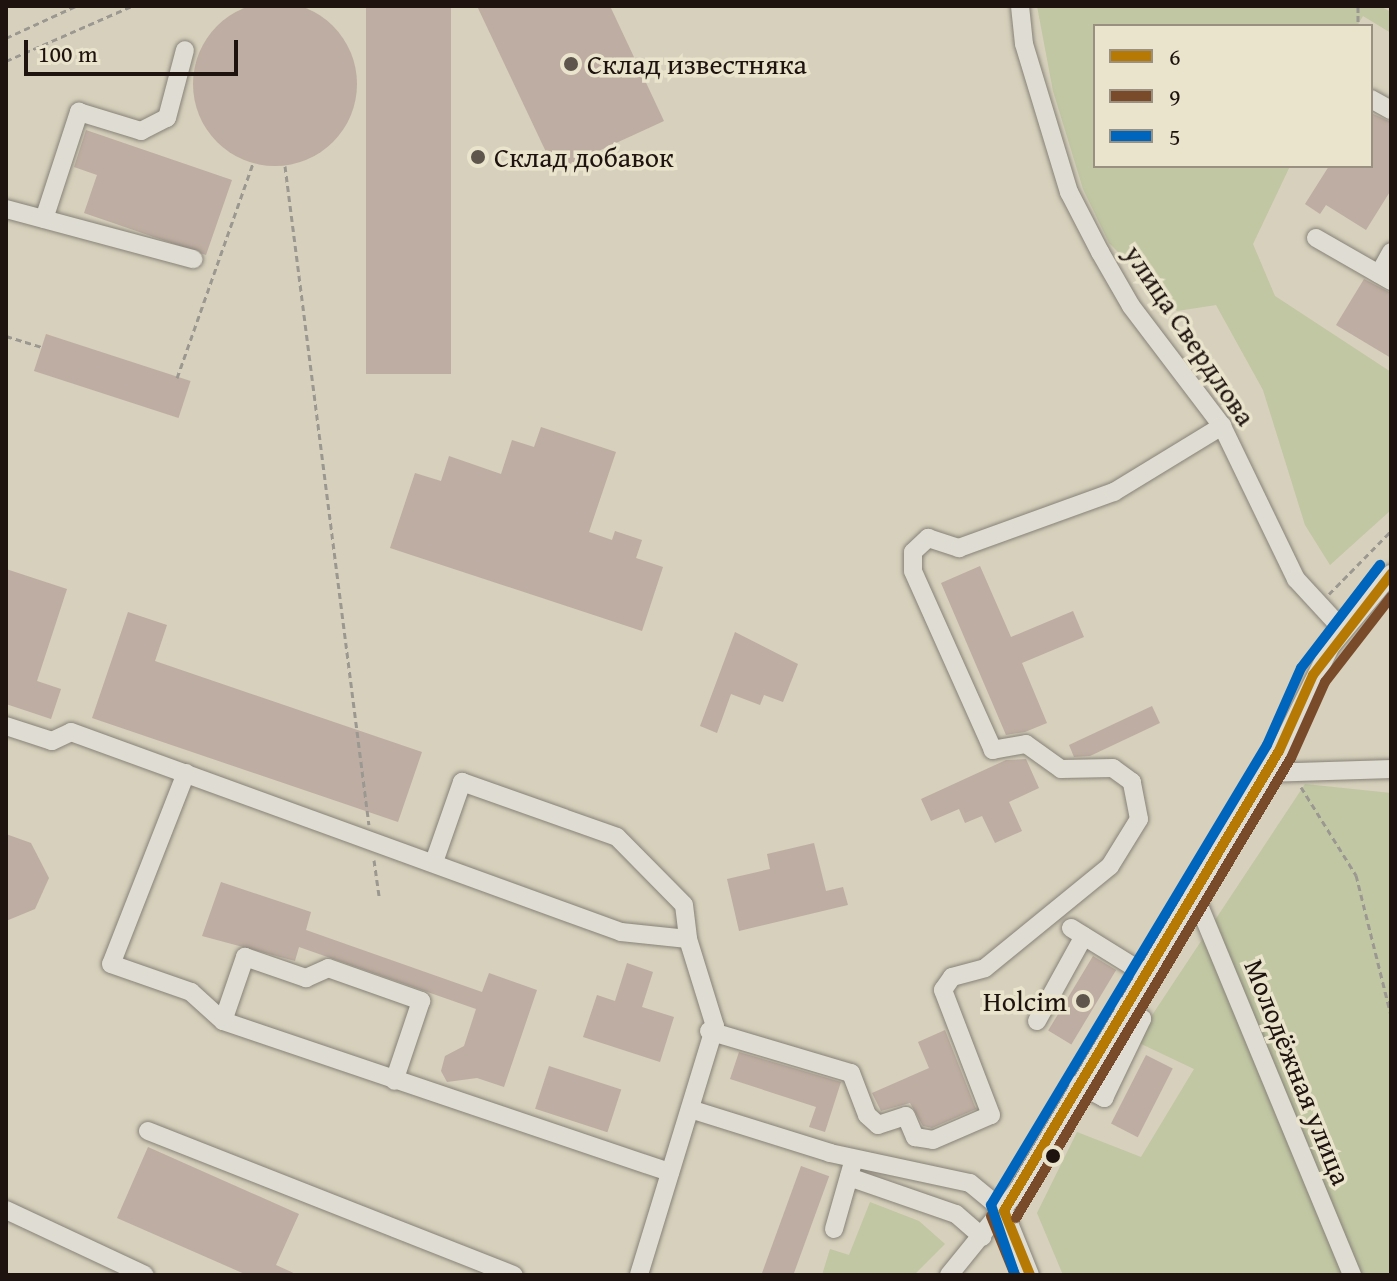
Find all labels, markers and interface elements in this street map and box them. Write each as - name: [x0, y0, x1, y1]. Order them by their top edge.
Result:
- scale bar: [28, 24, 242, 74]
- legend: [1093, 24, 1373, 168]
- text: 100 m: [38, 36, 98, 71]
- text: 6: [1169, 39, 1181, 74]
- place label: Склад известняка: [587, 47, 807, 81]
- marker: Склад известняка: [562, 55, 580, 73]
- text: 9: [1169, 79, 1181, 114]
- text: 5: [1169, 119, 1181, 154]
- place label: Склад добавок: [494, 140, 674, 174]
- marker: Склад добавок: [469, 148, 487, 166]
- street label: улица Свердлова: [1117, 238, 1263, 432]
- street label: Молодёжная улица: [1237, 954, 1359, 1190]
- place label: Holcim: [983, 984, 1067, 1018]
- marker: Holcim: [1074, 992, 1092, 1010]
- unlabelled marker: [1045, 1148, 1061, 1164]

